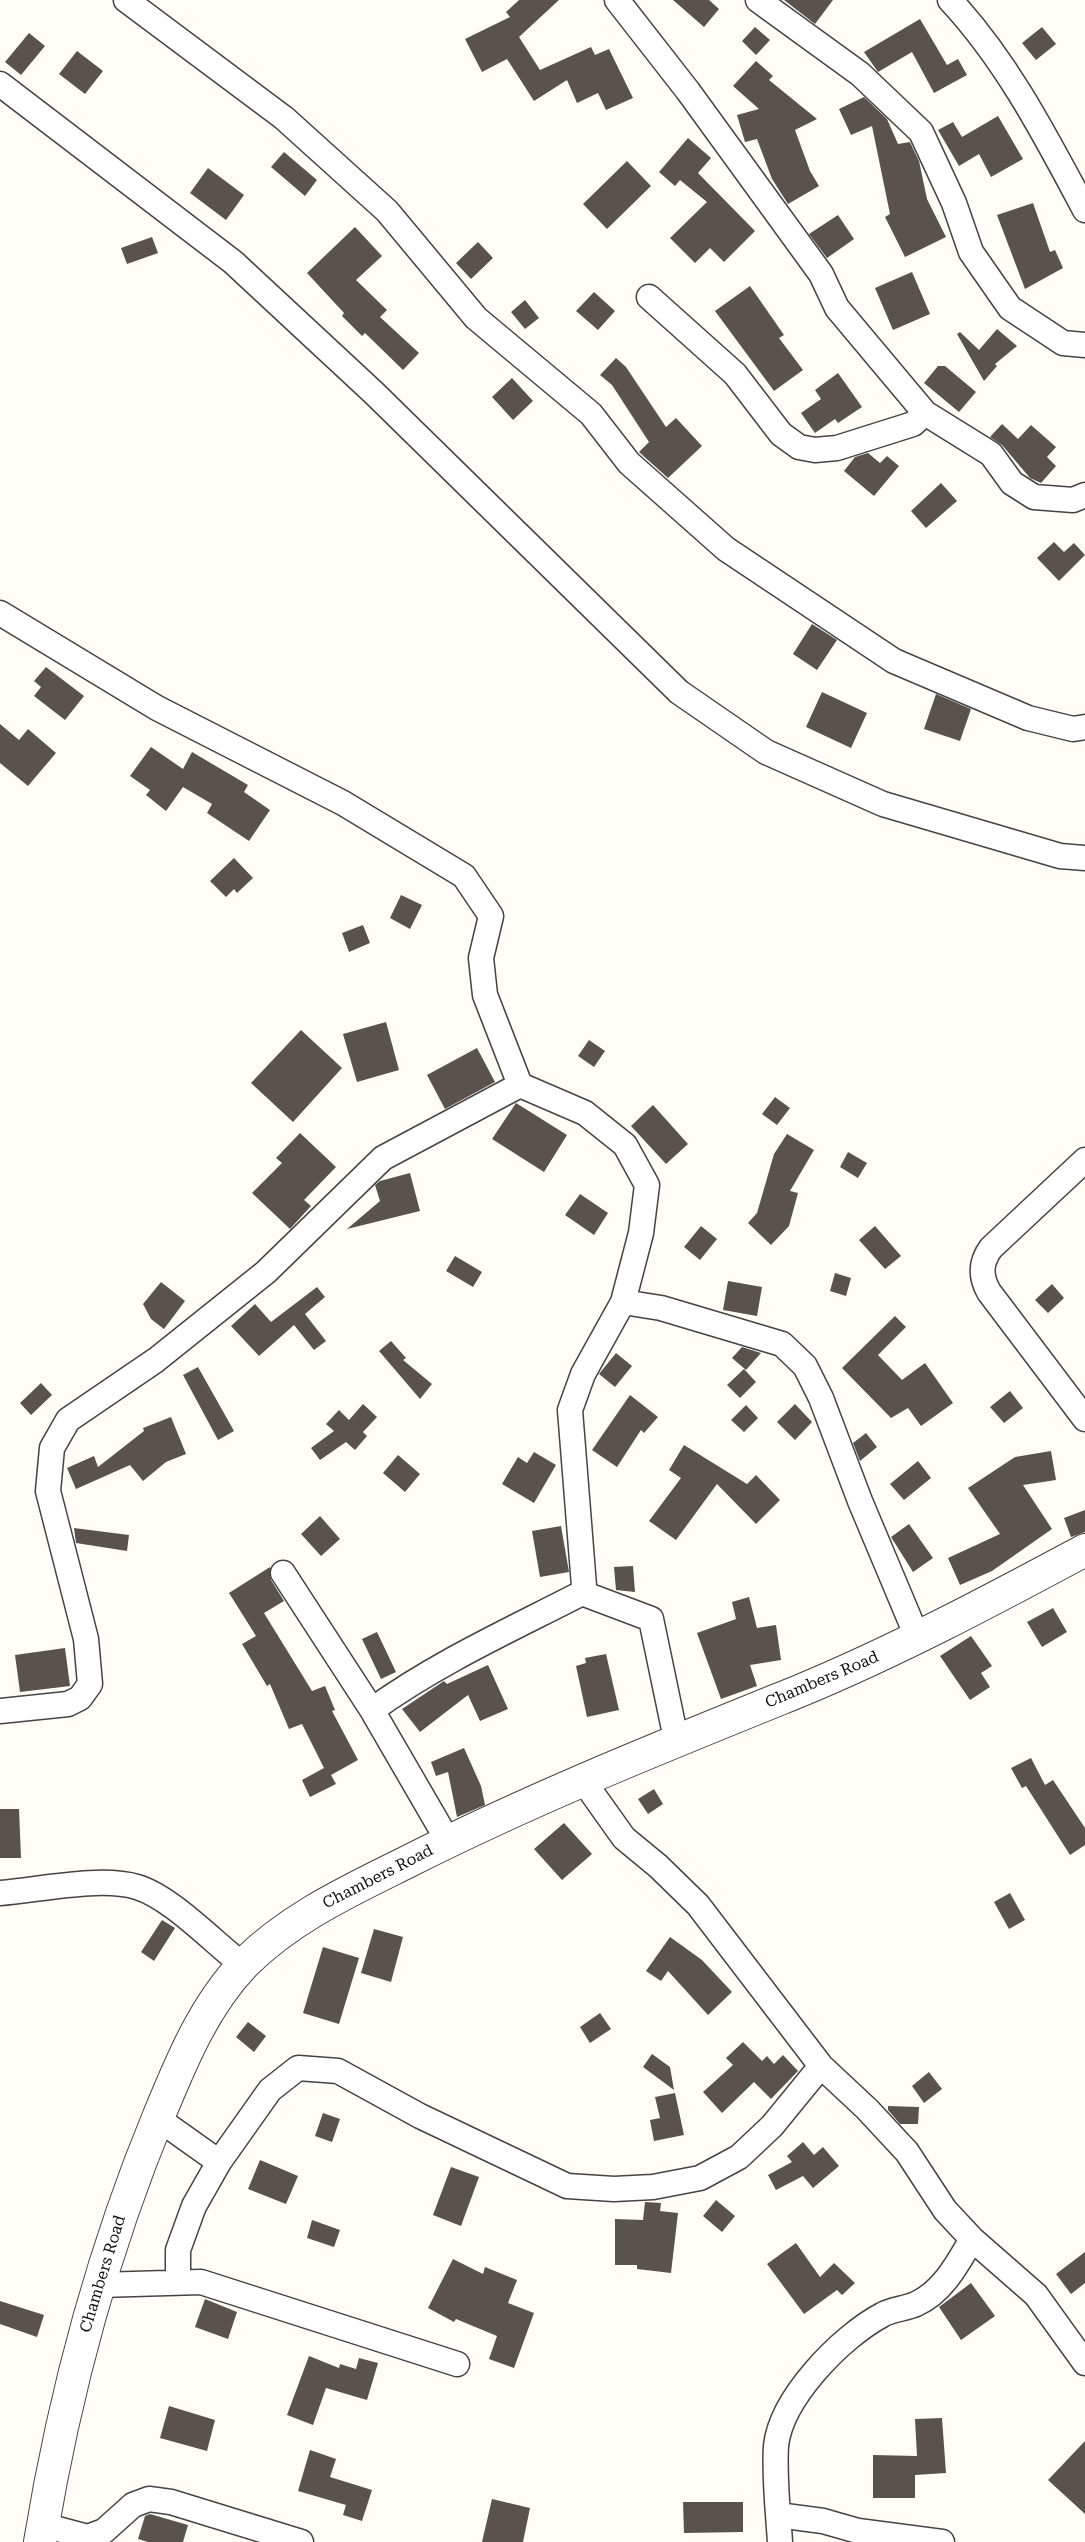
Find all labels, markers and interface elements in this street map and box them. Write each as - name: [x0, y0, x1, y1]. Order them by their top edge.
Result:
- street label: Chambers Road: [762, 1647, 882, 1713]
- street label: Chambers Road: [320, 1841, 436, 1913]
- street label: Chambers Road: [76, 2213, 130, 2335]

